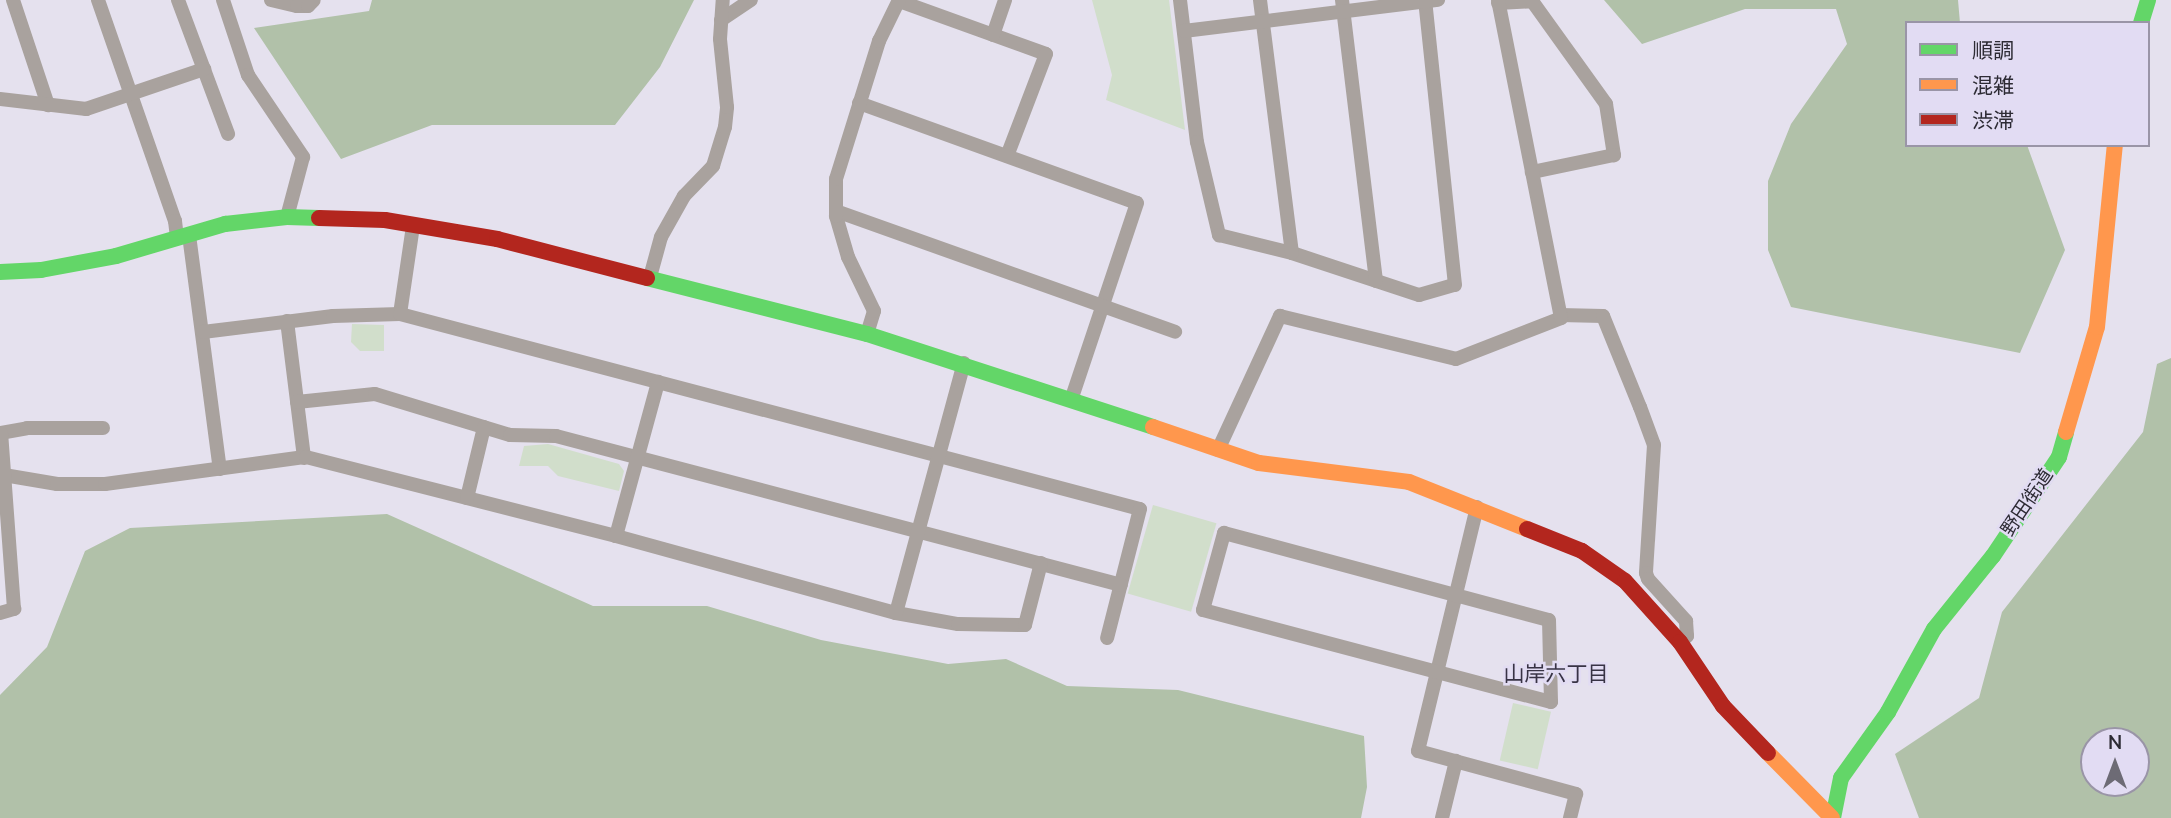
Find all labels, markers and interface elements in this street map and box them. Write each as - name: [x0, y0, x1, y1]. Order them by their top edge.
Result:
- legend: [1905, 21, 2150, 147]
- text: 順調: [1972, 37, 2014, 65]
- text: 混雑: [1972, 72, 2014, 100]
- text: 渋滞: [1972, 107, 2014, 135]
- street label: 野田街道: [1997, 465, 2059, 541]
- district label: 山岸六丁目: [1504, 661, 1608, 687]
- north arrow: [2080, 727, 2150, 797]
- text: N: [2108, 730, 2122, 756]

